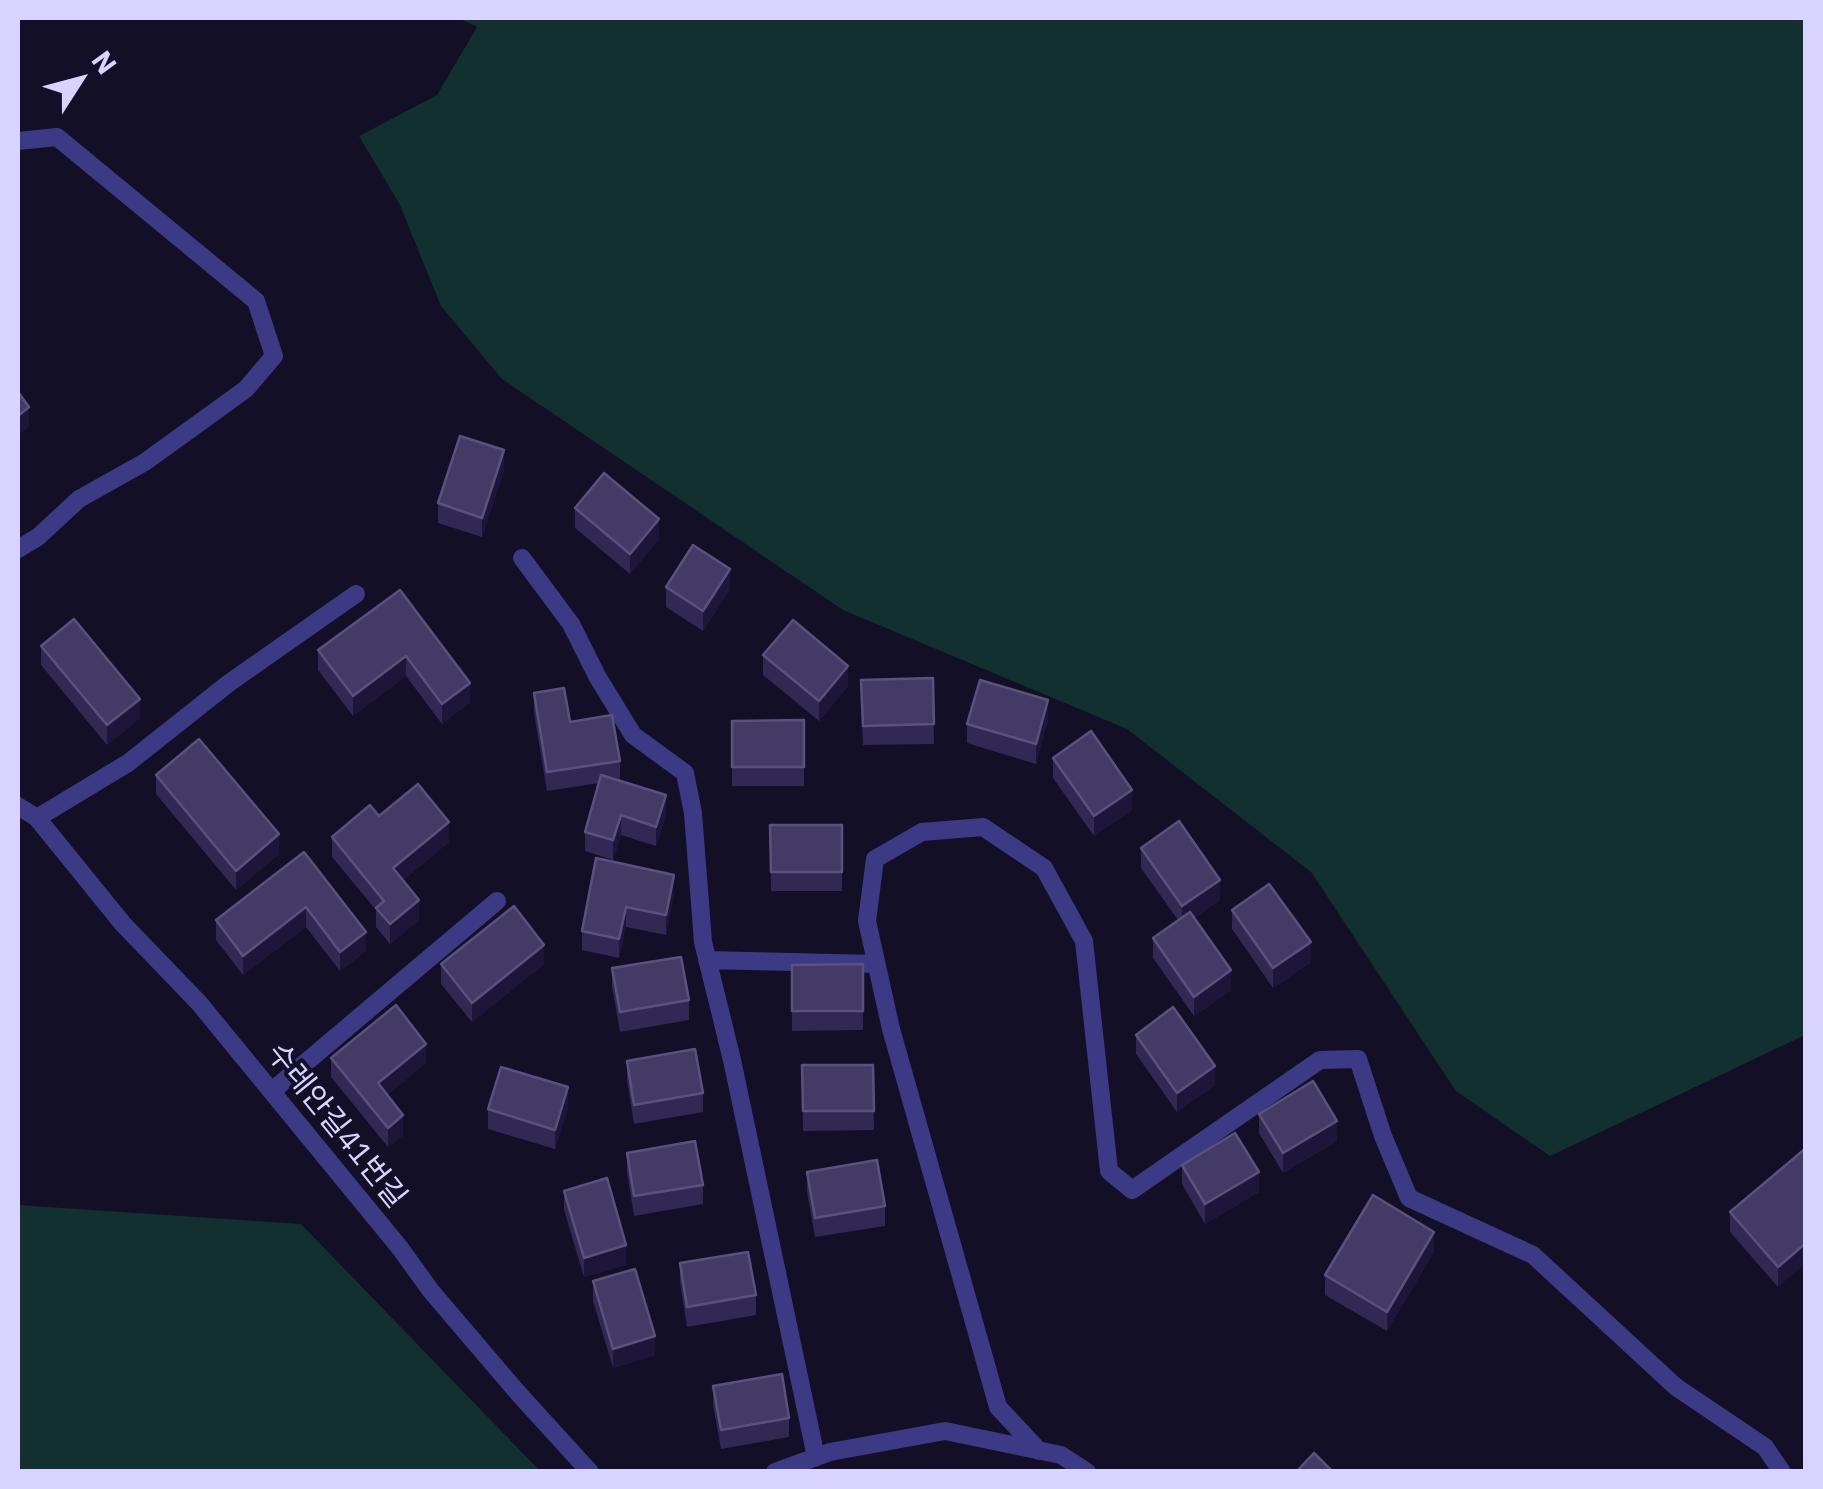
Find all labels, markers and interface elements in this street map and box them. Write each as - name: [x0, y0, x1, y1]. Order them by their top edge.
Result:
- north arrow: [30, 30, 130, 130]
- text: N: [84, 43, 126, 81]
- street label: 수레안길41번길: [259, 1036, 413, 1216]

